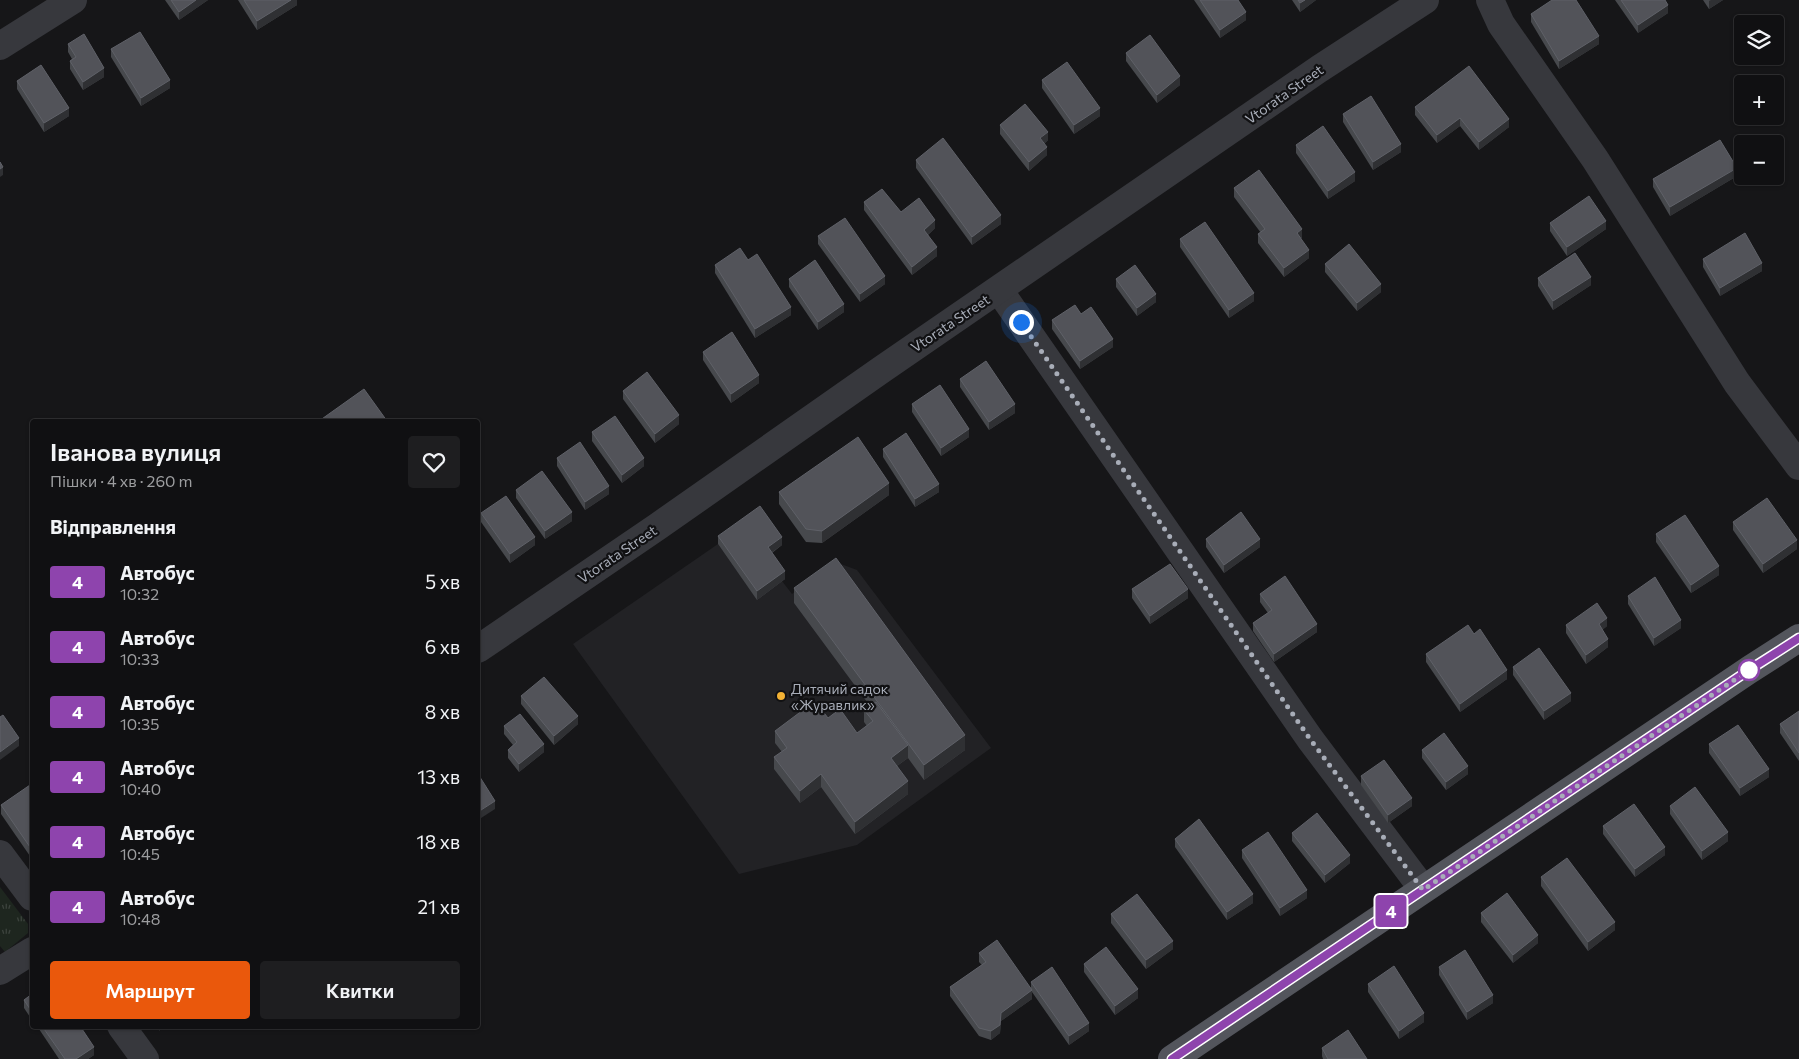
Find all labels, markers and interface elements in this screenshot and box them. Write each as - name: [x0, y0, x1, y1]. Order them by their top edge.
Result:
- map controls: [1734, 15, 1784, 185]
- button: layers: [1734, 15, 1784, 65]
- street label: Vtorata Street: [1242, 61, 1326, 127]
- button: +: [1734, 75, 1784, 125]
- button: −: [1734, 135, 1784, 185]
- street label: Vtorata Street: [907, 290, 993, 356]
- your location: [1009, 310, 1034, 335]
- button: heart: [408, 436, 460, 488]
- text: Іванова вулиця: [50, 437, 221, 466]
- text: Пішки · 4 хв · 260 m: [50, 471, 193, 490]
- text: Відправлення: [50, 515, 176, 538]
- street label: Vtorata Street: [574, 521, 660, 587]
- text: Автобус: [120, 561, 195, 584]
- text: 5 хв: [425, 570, 460, 593]
- text: 4: [72, 571, 83, 593]
- text: 10:32: [120, 584, 159, 603]
- text: Автобус: [120, 626, 195, 649]
- text: 6 хв: [425, 635, 460, 658]
- text: 4: [72, 636, 83, 658]
- text: 10:33: [120, 649, 159, 668]
- unlabelled marker: [1738, 659, 1760, 681]
- place label: Дитячий садок «Журавлик»: [791, 680, 889, 713]
- marker: Дитячий садок «Журавлик»: [775, 690, 787, 702]
- text: Автобус: [120, 691, 195, 714]
- text: 8 хв: [425, 700, 460, 723]
- text: 4: [72, 701, 83, 723]
- text: 10:35: [120, 714, 159, 733]
- text: Автобус: [120, 756, 195, 779]
- text: 13 хв: [417, 765, 460, 788]
- text: 4: [72, 766, 83, 788]
- text: 10:40: [120, 779, 161, 798]
- text: Автобус: [120, 821, 195, 844]
- text: 18 хв: [417, 830, 460, 853]
- text: 4: [72, 831, 83, 853]
- text: 10:45: [120, 844, 160, 863]
- text: Автобус: [120, 886, 195, 909]
- text: 21 хв: [418, 895, 460, 918]
- line badge: 4: [1375, 895, 1407, 927]
- text: 4: [72, 896, 83, 918]
- text: 4: [1385, 900, 1397, 922]
- text: 10:48: [120, 909, 160, 928]
- button: Маршрут: [50, 961, 250, 1019]
- button: Квитки: [260, 961, 460, 1019]

